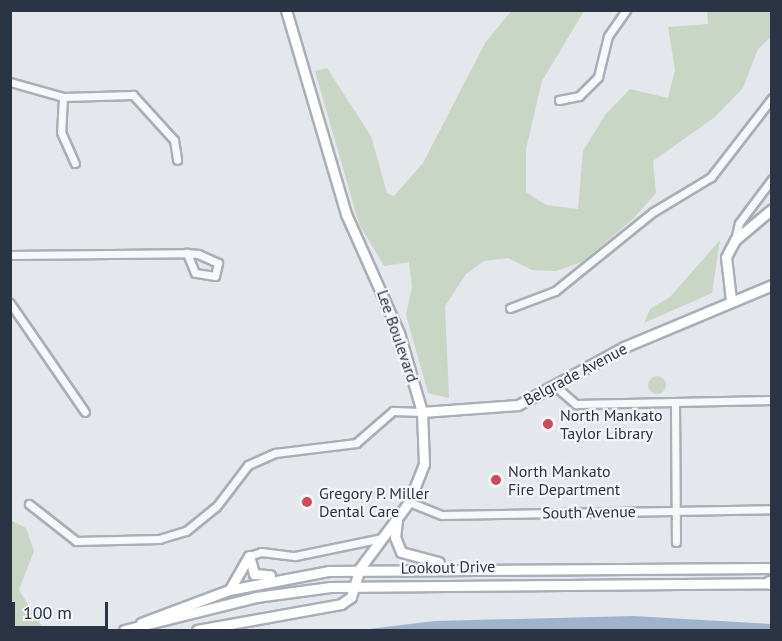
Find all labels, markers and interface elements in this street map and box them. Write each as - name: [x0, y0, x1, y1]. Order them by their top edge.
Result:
- street label: Lee Boulevard: [373, 287, 423, 385]
- street label: Belgrade Avenue: [520, 339, 630, 409]
- place label: North Mankato Taylor Library: [560, 405, 662, 443]
- marker: North Mankato Taylor Library: [541, 417, 555, 431]
- place label: North Mankato Fire Department: [508, 461, 620, 499]
- marker: North Mankato Fire Department: [489, 473, 503, 487]
- place label: Gregory P. Miller Dental Care: [319, 483, 431, 521]
- marker: Gregory P. Miller Dental Care: [300, 495, 314, 509]
- street label: South Avenue: [542, 502, 636, 522]
- street label: Lookout Drive: [400, 557, 496, 577]
- scale bar: [15, 590, 111, 628]
- text: 100 m: [23, 601, 72, 624]

